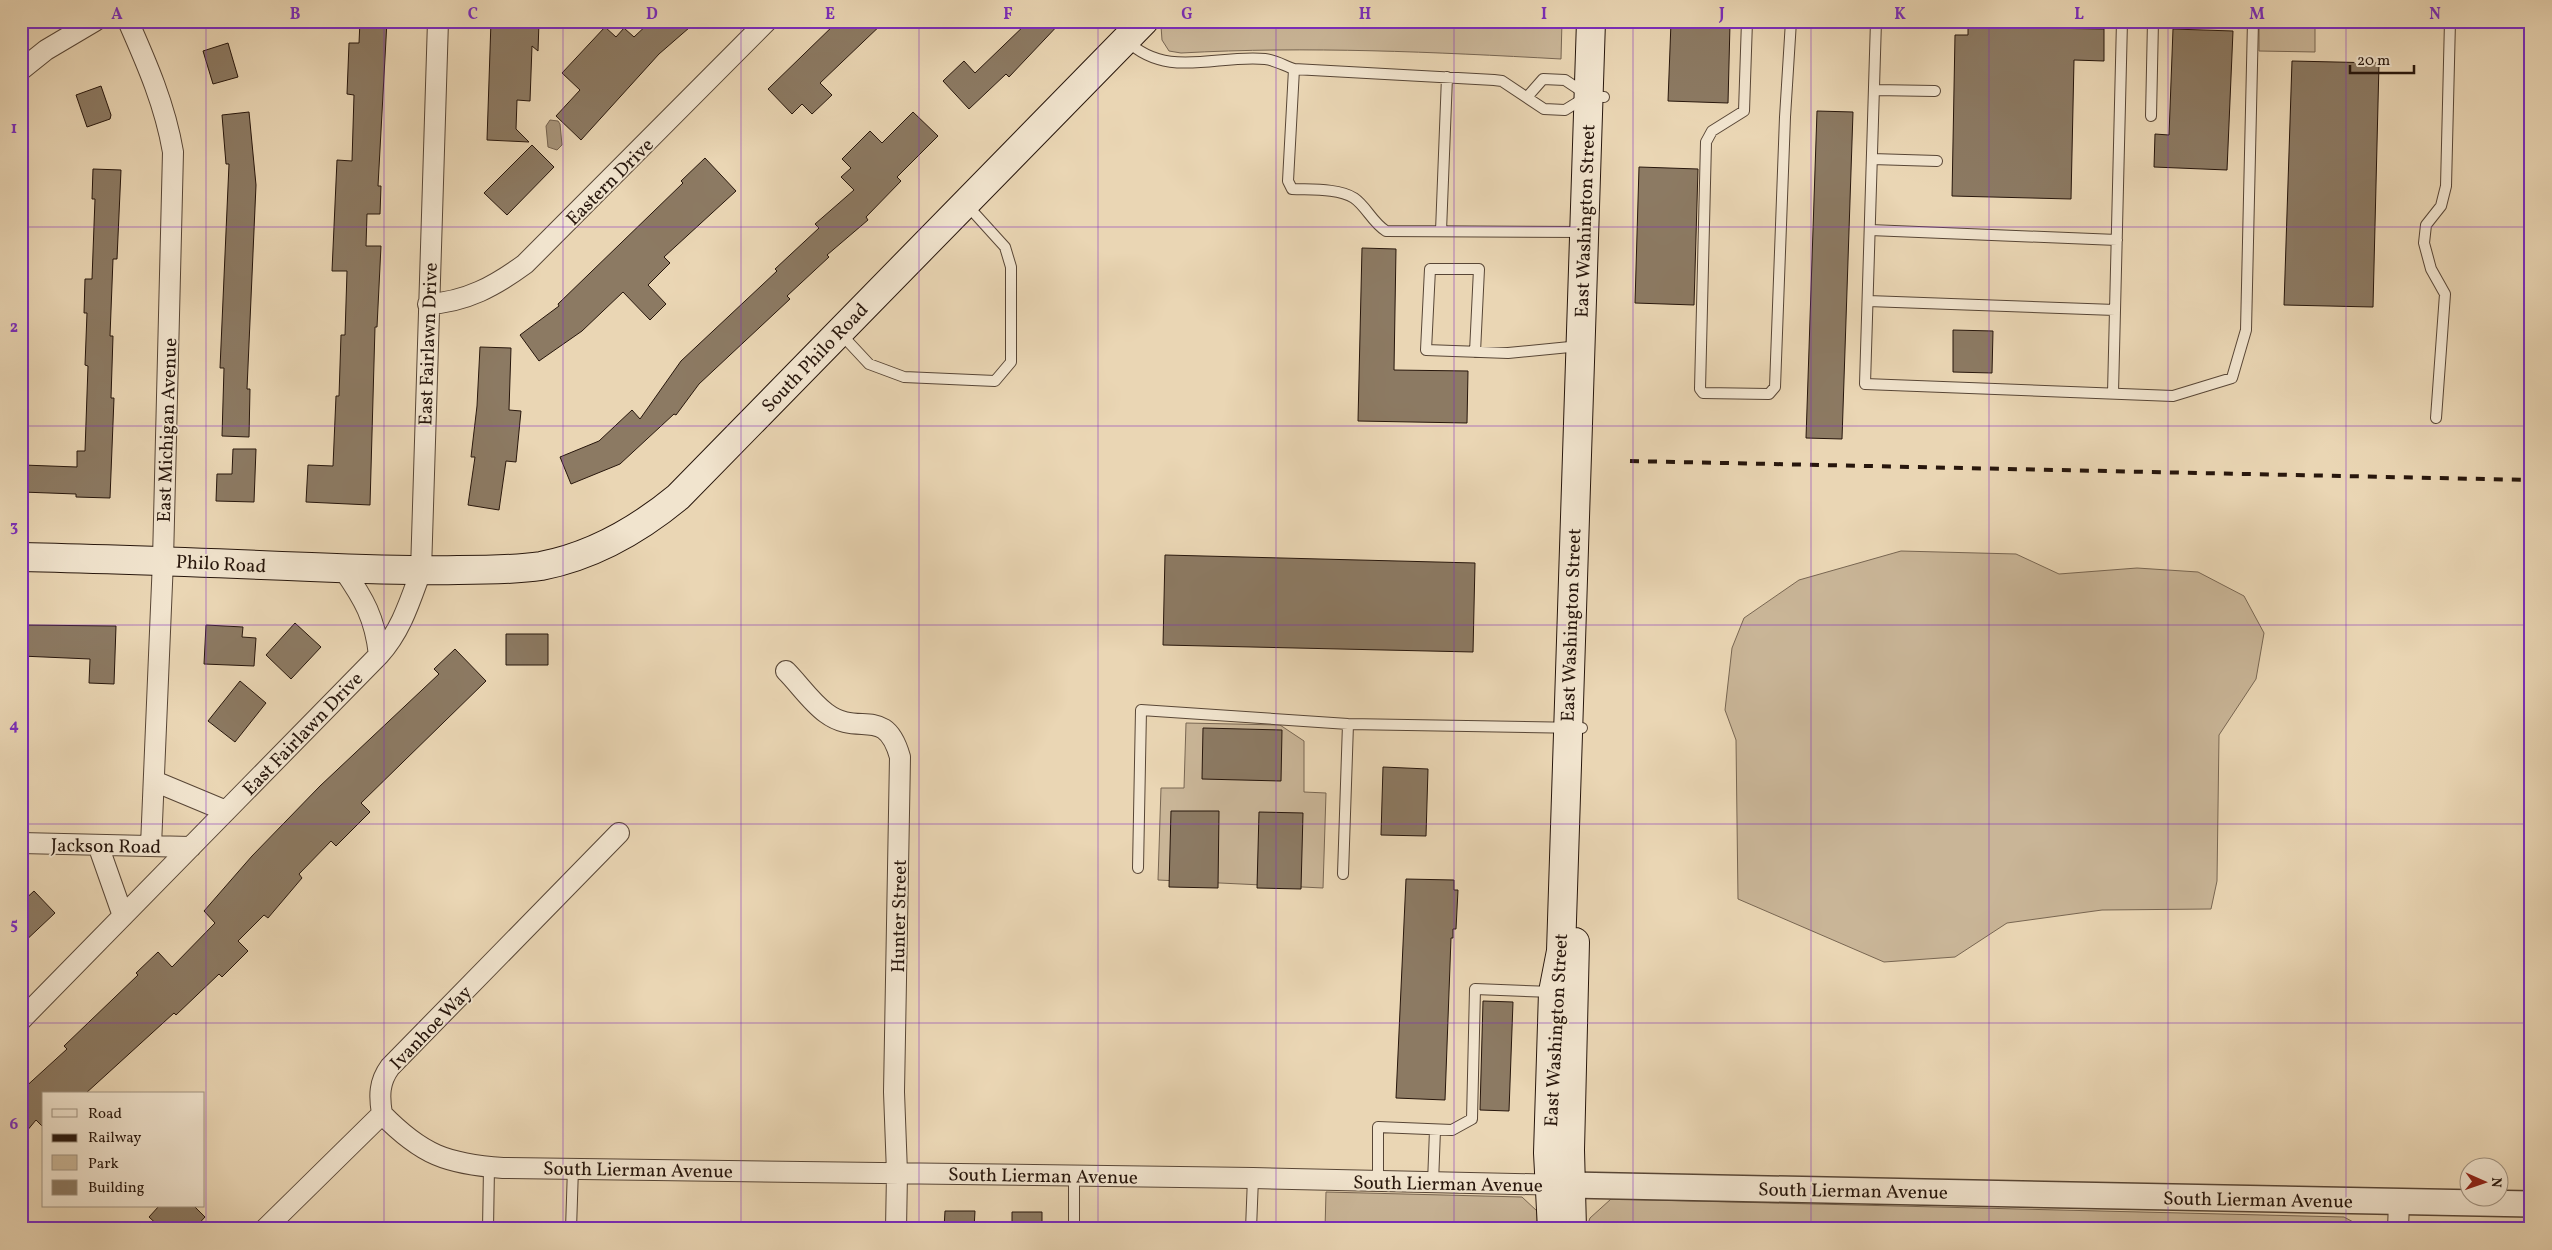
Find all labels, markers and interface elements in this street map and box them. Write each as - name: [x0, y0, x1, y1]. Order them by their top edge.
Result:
- text: A: [111, 4, 123, 26]
- text: B: [290, 4, 301, 26]
- text: C: [468, 4, 478, 26]
- text: D: [646, 4, 658, 26]
- text: E: [825, 4, 835, 26]
- text: F: [1003, 4, 1013, 26]
- text: G: [1181, 4, 1193, 26]
- text: H: [1359, 4, 1371, 26]
- text: I: [1541, 4, 1547, 26]
- text: J: [1718, 4, 1725, 26]
- text: K: [1894, 4, 1906, 26]
- text: L: [2074, 4, 2084, 26]
- text: M: [2249, 4, 2265, 26]
- text: N: [2429, 4, 2441, 26]
- scale bar: [2350, 42, 2413, 74]
- text: 20 m: [2357, 51, 2390, 72]
- text: 1: [11, 118, 17, 140]
- street label: East Washington Street: [1570, 123, 1602, 318]
- street label: Eastern Drive: [561, 133, 660, 232]
- street label: East Fairlawn Drive: [413, 262, 445, 426]
- street label: South Philo Road: [756, 298, 875, 419]
- text: 2: [10, 317, 18, 339]
- street label: East Michigan Avenue: [152, 337, 184, 523]
- text: 3: [10, 516, 18, 538]
- street label: East Washington Street: [1556, 527, 1588, 722]
- street label: Philo Road: [175, 550, 267, 580]
- street label: East Fairlawn Drive: [237, 667, 369, 802]
- text: 4: [9, 715, 19, 737]
- street label: Jackson Road: [51, 833, 161, 861]
- street label: Hunter Street: [886, 859, 914, 973]
- text: 5: [10, 914, 18, 936]
- street label: East Washington Street: [1539, 932, 1575, 1128]
- street label: Ivanhoe Way: [385, 980, 478, 1076]
- legend: [42, 1092, 205, 1208]
- text: Road: [88, 1104, 122, 1125]
- text: 6: [10, 1114, 19, 1136]
- text: Railway: [88, 1128, 141, 1149]
- text: Park: [88, 1154, 119, 1175]
- street label: South Lierman Avenue: [543, 1156, 733, 1186]
- north arrow: [2460, 1158, 2510, 1208]
- street label: South Lierman Avenue: [948, 1162, 1138, 1192]
- street label: South Lierman Avenue: [1353, 1170, 1543, 1200]
- street label: South Lierman Avenue: [1758, 1177, 1948, 1207]
- text: N: [2486, 1177, 2505, 1188]
- text: Building: [88, 1178, 145, 1199]
- street label: South Lierman Avenue: [2163, 1186, 2353, 1216]

